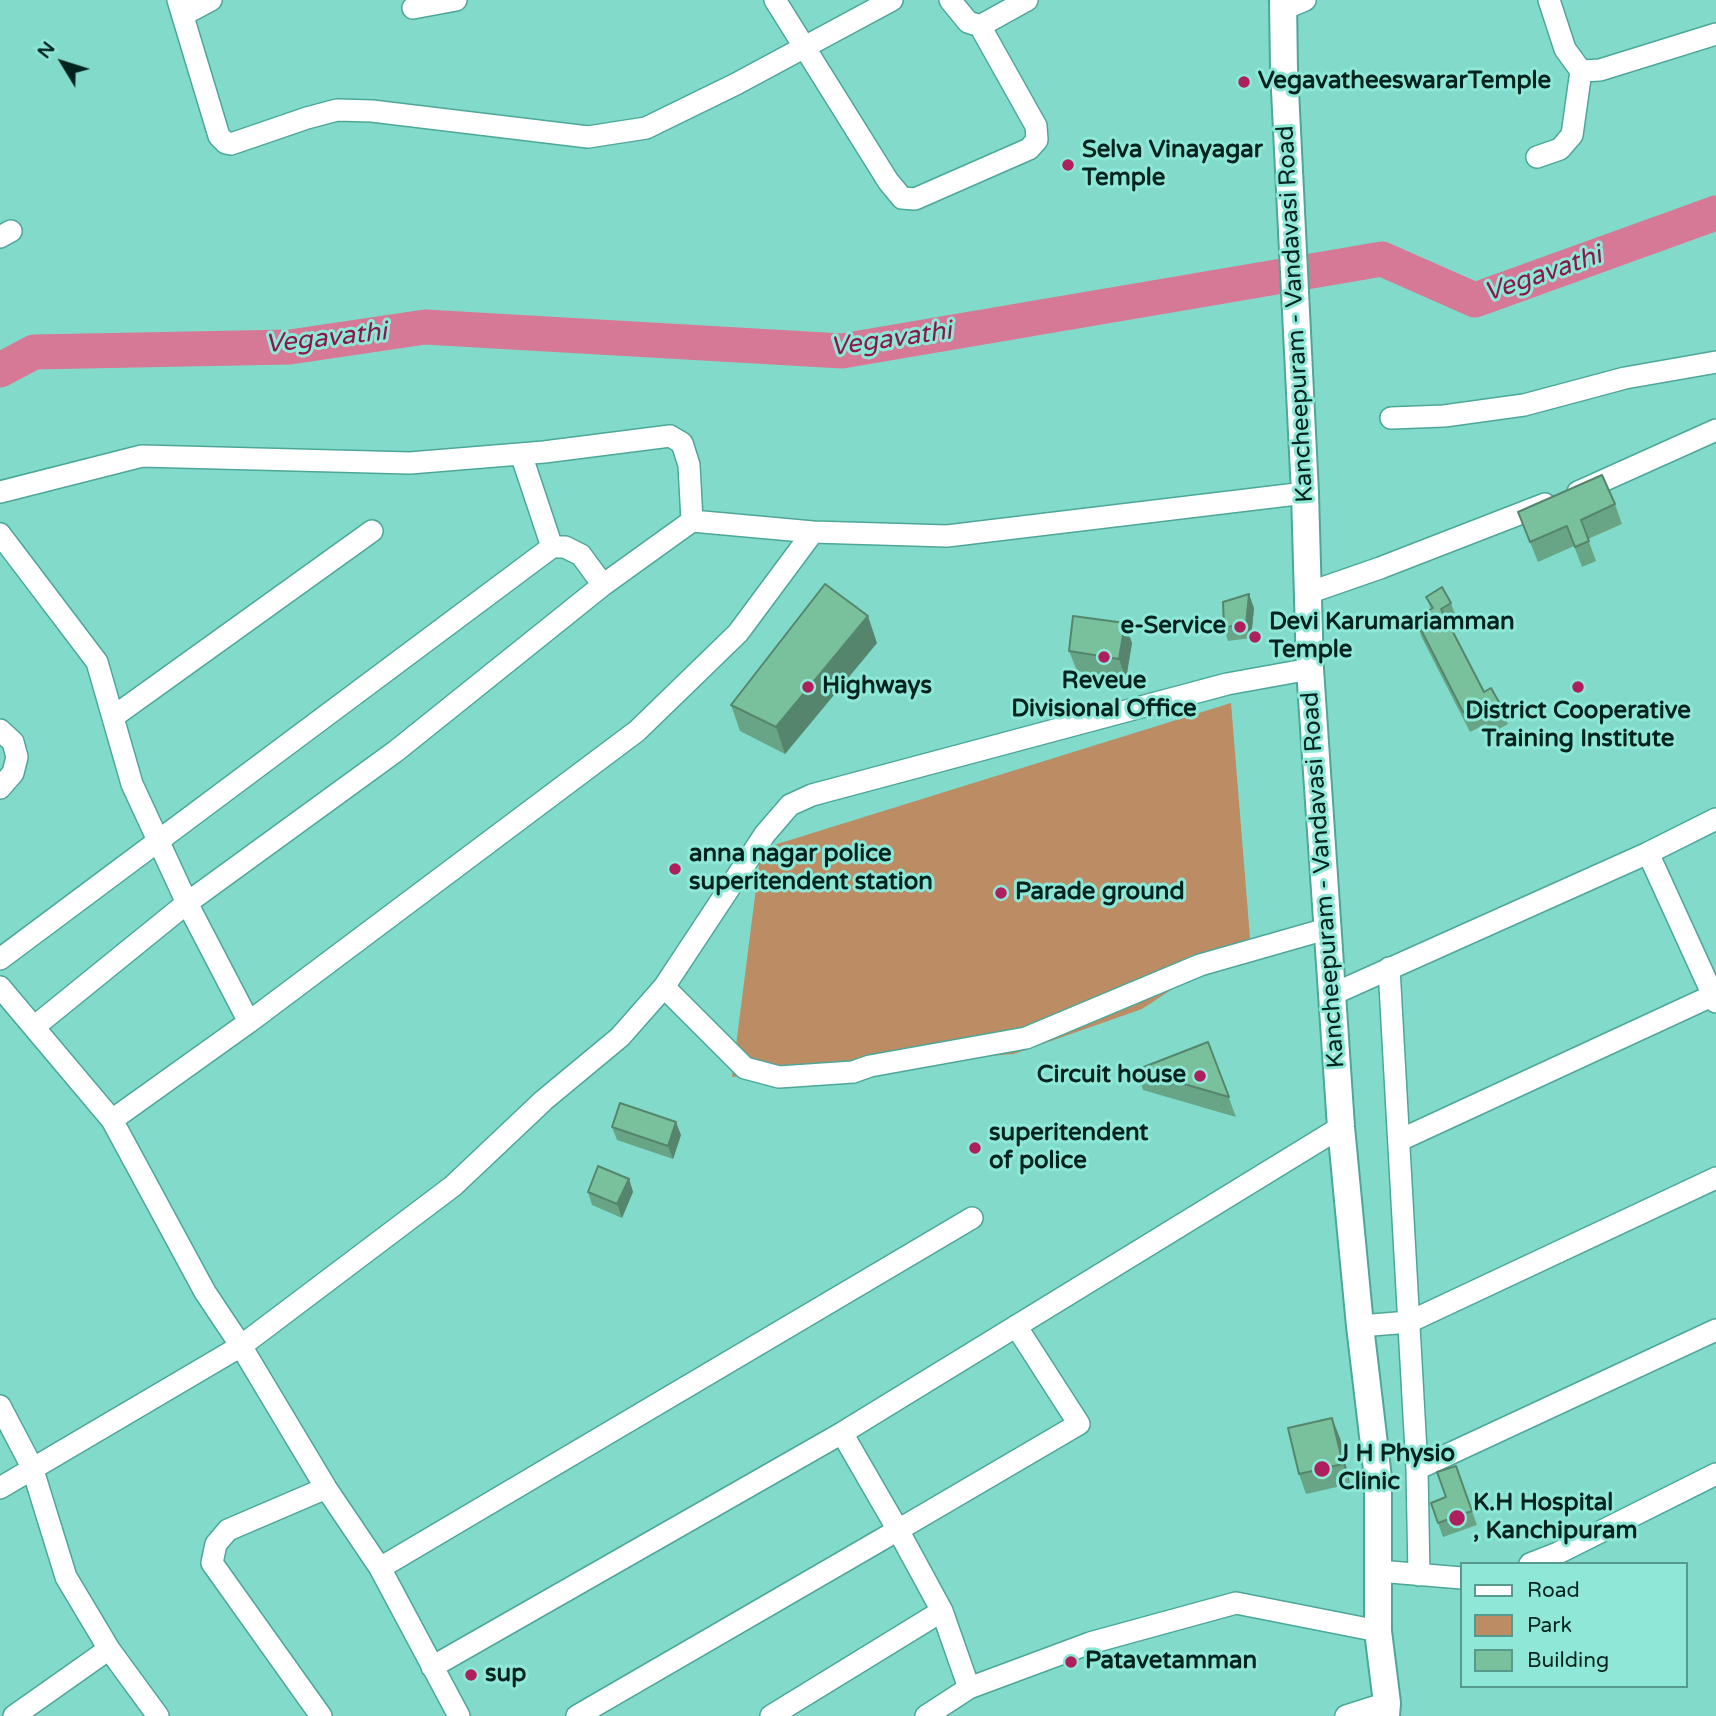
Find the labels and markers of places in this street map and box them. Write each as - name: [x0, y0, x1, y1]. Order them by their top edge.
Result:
- place label: VegavatheeswararTemple: [1258, 68, 1551, 96]
- marker: VegavatheeswararTemple: [1236, 74, 1252, 90]
- place label: Selva Vinayagar Temple: [1082, 137, 1263, 193]
- marker: Selva Vinayagar Temple: [1060, 157, 1076, 173]
- place label: Devi Karumariamman Temple: [1269, 609, 1515, 665]
- place label: e-Service: [1121, 613, 1226, 641]
- marker: e-Service: [1232, 619, 1248, 635]
- marker: Devi Karumariamman Temple: [1247, 629, 1263, 645]
- marker: Reveue Divisional Office: [1096, 649, 1112, 665]
- place label: Reveue Divisional Office: [1011, 668, 1197, 724]
- place label: Highways: [822, 673, 932, 701]
- marker: Highways: [800, 679, 816, 695]
- marker: District Cooperative Training Institute: [1570, 679, 1586, 695]
- place label: District Cooperative Training Institute: [1465, 698, 1691, 754]
- place label: anna nagar police superitendent station: [689, 841, 933, 897]
- marker: anna nagar police superitendent station: [667, 861, 683, 877]
- place label: Parade ground: [1015, 879, 1185, 907]
- marker: Parade ground: [993, 885, 1009, 901]
- place label: Circuit house: [1037, 1062, 1186, 1090]
- marker: Circuit house: [1192, 1068, 1208, 1084]
- place label: superitendent of police: [989, 1120, 1148, 1176]
- marker: superitendent of police: [967, 1140, 983, 1156]
- place label: J H Physio Clinic: [1338, 1441, 1455, 1497]
- marker: J H Physio Clinic: [1312, 1459, 1332, 1479]
- place label: K.H Hospital , Kanchipuram: [1473, 1490, 1638, 1546]
- marker: K.H Hospital , Kanchipuram: [1447, 1508, 1467, 1528]
- place label: Patavetamman: [1085, 1648, 1257, 1676]
- marker: Patavetamman: [1063, 1654, 1079, 1670]
- place label: sup: [485, 1661, 526, 1689]
- marker: sup: [463, 1667, 479, 1683]

